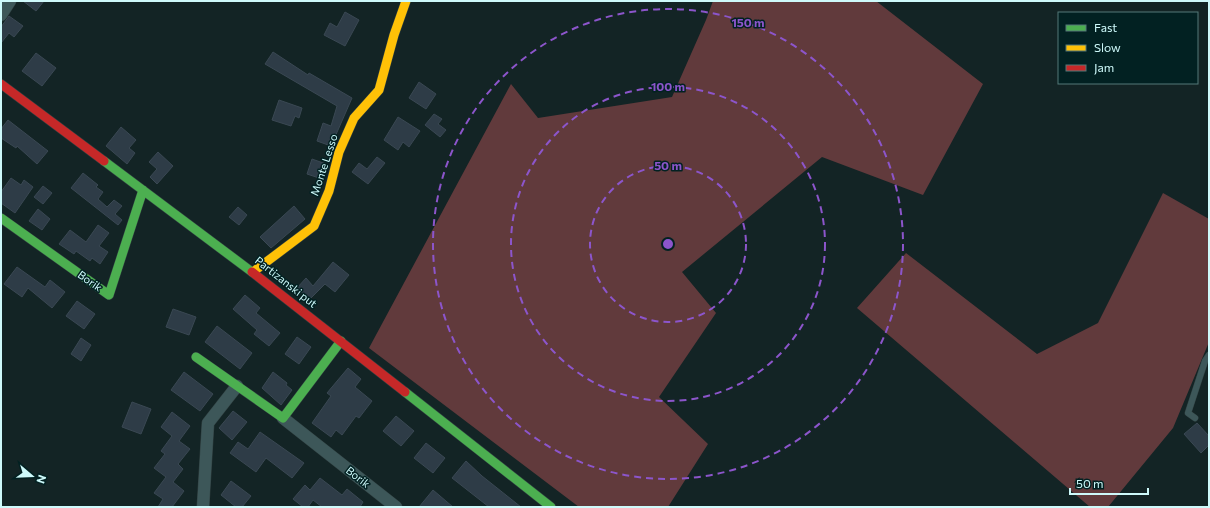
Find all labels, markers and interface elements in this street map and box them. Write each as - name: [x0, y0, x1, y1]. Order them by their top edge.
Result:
- legend: [1058, 12, 1198, 84]
- text: 150 m: [731, 15, 765, 29]
- text: Fast: [1094, 20, 1117, 34]
- text: Slow: [1094, 40, 1121, 54]
- text: Jam: [1094, 60, 1114, 75]
- text: 100 m: [651, 79, 685, 93]
- street label: Monte Lesso: [307, 132, 340, 197]
- text: 50 m: [654, 158, 682, 172]
- centre of rings: [661, 237, 675, 251]
- street label: Partizanski put: [253, 253, 320, 310]
- street label: Borik: [76, 268, 105, 294]
- north arrow: [12, 456, 52, 496]
- street label: Borik: [344, 463, 373, 490]
- scale bar: [1070, 470, 1148, 496]
- text: N: [34, 473, 49, 485]
- text: 50 m: [1076, 476, 1104, 490]

